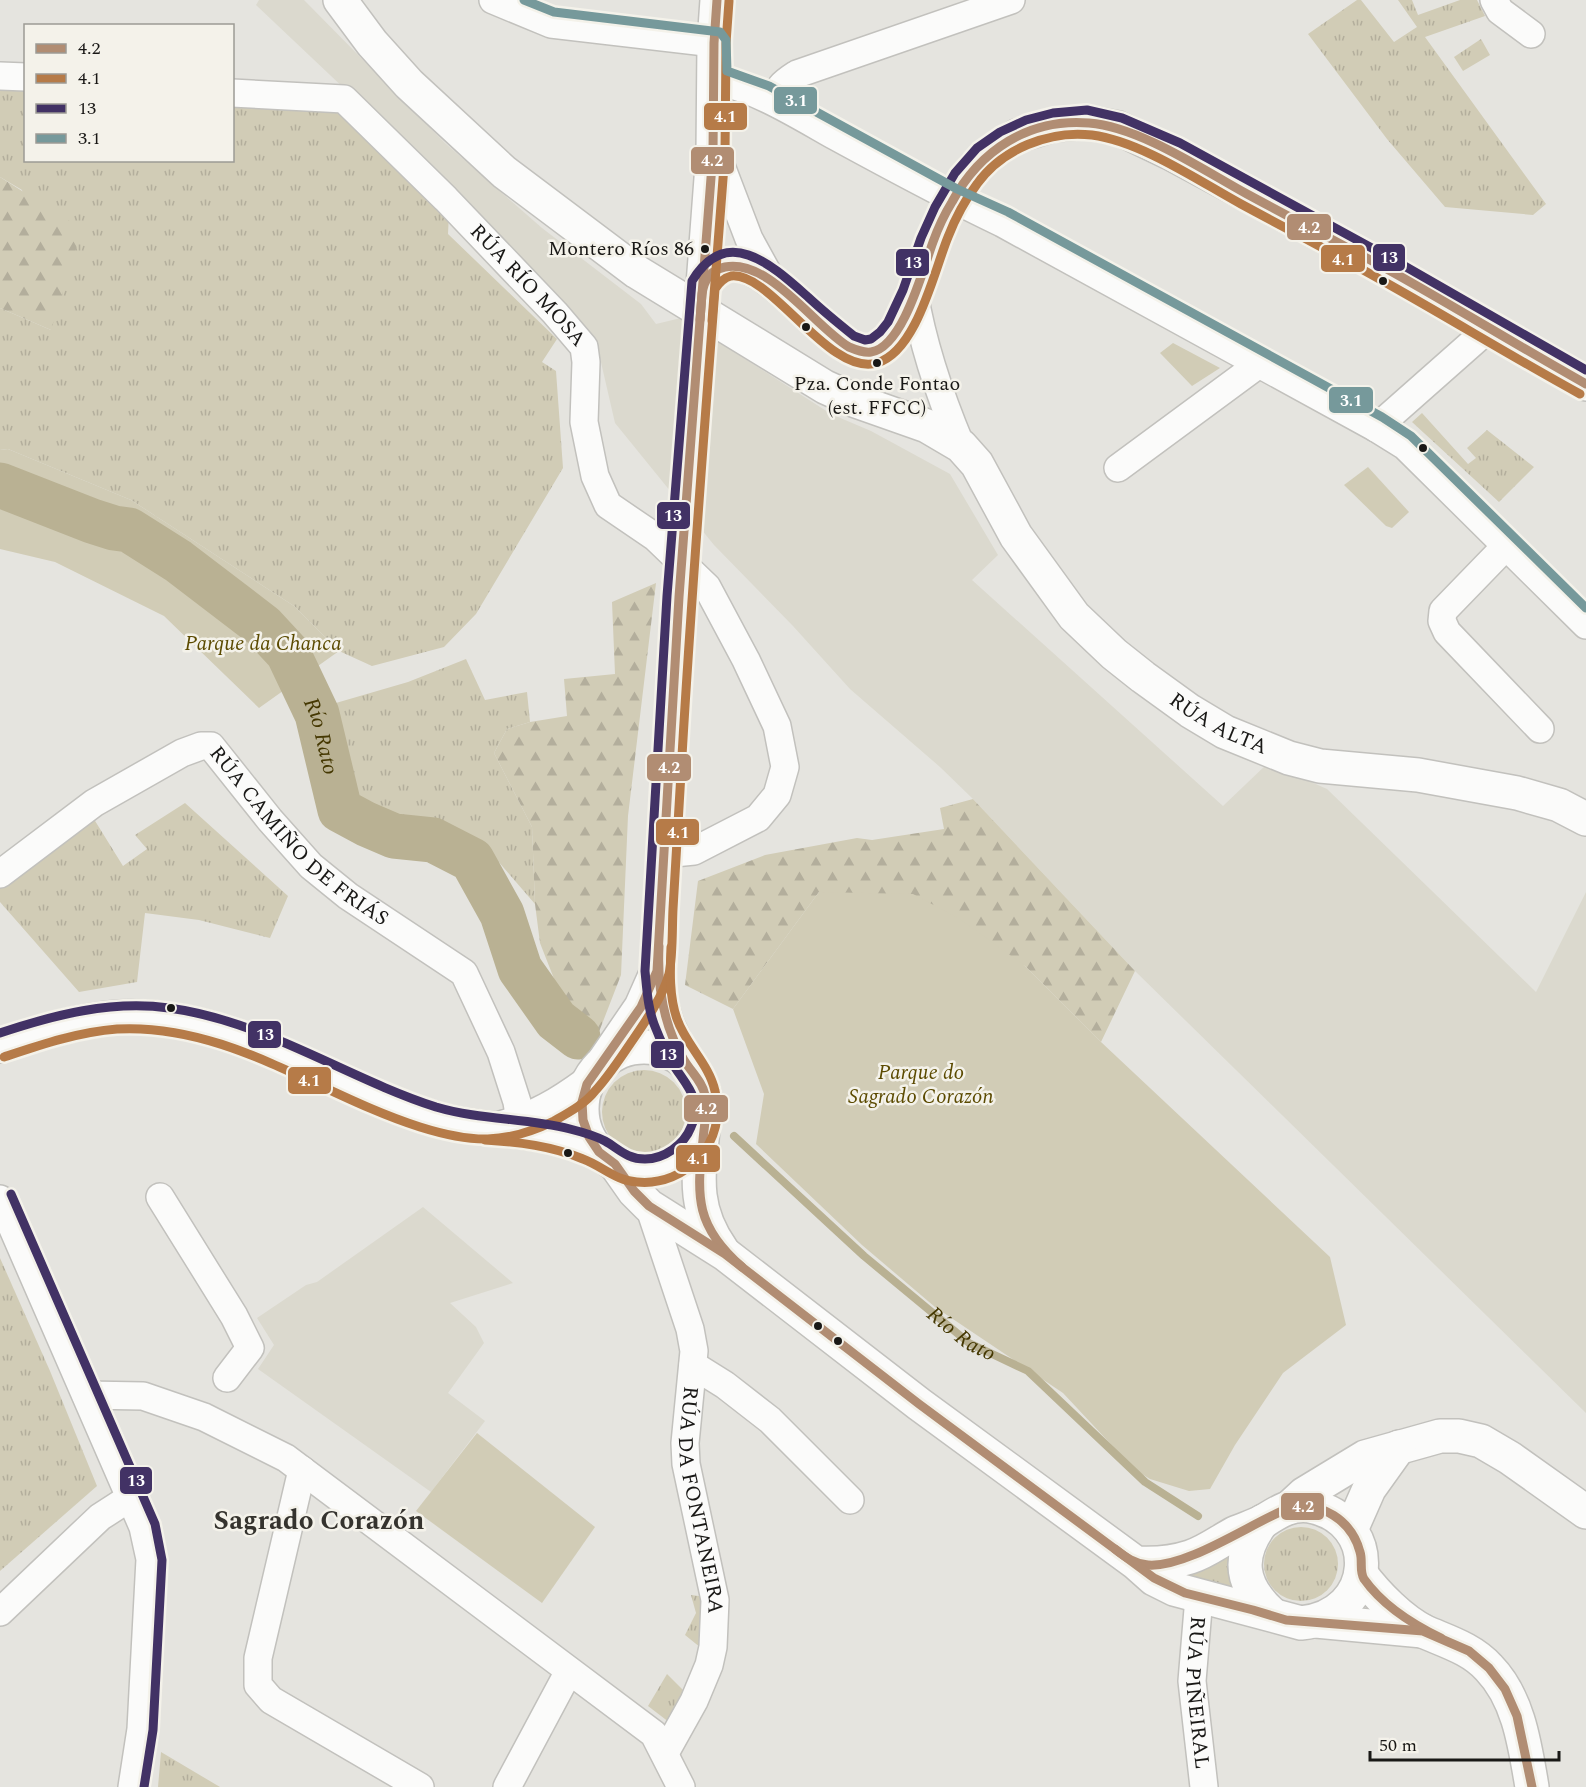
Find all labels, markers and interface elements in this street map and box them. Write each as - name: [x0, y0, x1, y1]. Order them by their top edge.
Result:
- legend: [24, 24, 234, 162]
- text: 4.2: [78, 35, 101, 62]
- text: 4.1: [78, 65, 101, 92]
- line badge: 3.1: [773, 86, 818, 115]
- text: 3.1: [785, 89, 807, 113]
- text: 13: [78, 95, 96, 122]
- line badge: 4.1: [703, 102, 748, 131]
- text: 4.1: [714, 105, 736, 129]
- text: 3.1: [78, 125, 101, 152]
- line badge: 4.2: [690, 146, 735, 175]
- text: 4.2: [701, 149, 723, 173]
- line badge: 4.2: [1286, 213, 1332, 241]
- text: 4.2: [1298, 216, 1320, 240]
- street label: RÚA RÍO MOSA: [462, 217, 594, 354]
- place label: Montero Ríos 86: [548, 234, 694, 264]
- marker: Montero Ríos 86: [699, 243, 711, 255]
- line badge: 13: [1372, 243, 1406, 272]
- line badge: 4.1: [1320, 244, 1366, 273]
- text: 13: [1380, 246, 1398, 270]
- line badge: 13: [895, 248, 930, 277]
- text: 4.1: [1332, 248, 1354, 272]
- text: 13: [904, 251, 922, 275]
- unlabelled marker: [1377, 275, 1389, 287]
- unlabelled marker: [800, 321, 812, 333]
- marker: Pza. Conde Fontao (est. FFCC): [871, 357, 883, 369]
- place label: Pza. Conde Fontao (est. FFCC): [794, 369, 960, 423]
- line badge: 3.1: [1328, 386, 1374, 414]
- text: 3.1: [1340, 389, 1362, 413]
- unlabelled marker: [1417, 442, 1429, 454]
- line badge: 13: [656, 501, 691, 530]
- text: 13: [664, 504, 682, 528]
- park label: Parque da Chanca: [184, 628, 342, 660]
- street label: RÚA ALTA: [1162, 685, 1272, 764]
- water label: Río Rato: [295, 692, 348, 778]
- street label: RÚA CAMIÑO DE FRIÁS: [201, 739, 395, 935]
- line badge: 4.2: [646, 753, 692, 782]
- text: 4.2: [658, 756, 680, 780]
- line badge: 4.1: [655, 818, 700, 846]
- text: 4.1: [667, 821, 689, 845]
- unlabelled marker: [165, 1002, 177, 1014]
- line badge: 13: [247, 1020, 282, 1049]
- text: 13: [256, 1023, 274, 1047]
- line badge: 13: [650, 1040, 685, 1069]
- text: 13: [659, 1043, 677, 1067]
- park label: Parque do Sagrado Corazón: [848, 1057, 994, 1113]
- line badge: 4.1: [287, 1066, 332, 1095]
- text: 4.1: [298, 1069, 320, 1093]
- line badge: 4.2: [683, 1094, 729, 1123]
- text: 4.2: [695, 1097, 717, 1121]
- line badge: 4.1: [675, 1144, 721, 1173]
- unlabelled marker: [562, 1147, 574, 1159]
- text: 4.1: [687, 1147, 709, 1171]
- water label: Río Rato: [919, 1298, 1002, 1370]
- unlabelled marker: [812, 1320, 824, 1332]
- unlabelled marker: [832, 1335, 844, 1347]
- street label: RÚA DA FONTANEIRA: [669, 1385, 731, 1615]
- line badge: 13: [119, 1466, 153, 1495]
- text: 13: [127, 1469, 145, 1493]
- line badge: 4.2: [1280, 1492, 1325, 1521]
- text: 4.2: [1292, 1495, 1314, 1519]
- district label: Sagrado Corazón: [213, 1500, 425, 1542]
- street label: RÚA PIÑEIRAL: [1176, 1615, 1218, 1771]
- scale bar: [1370, 1724, 1559, 1762]
- text: 50 m: [1379, 1732, 1417, 1759]

